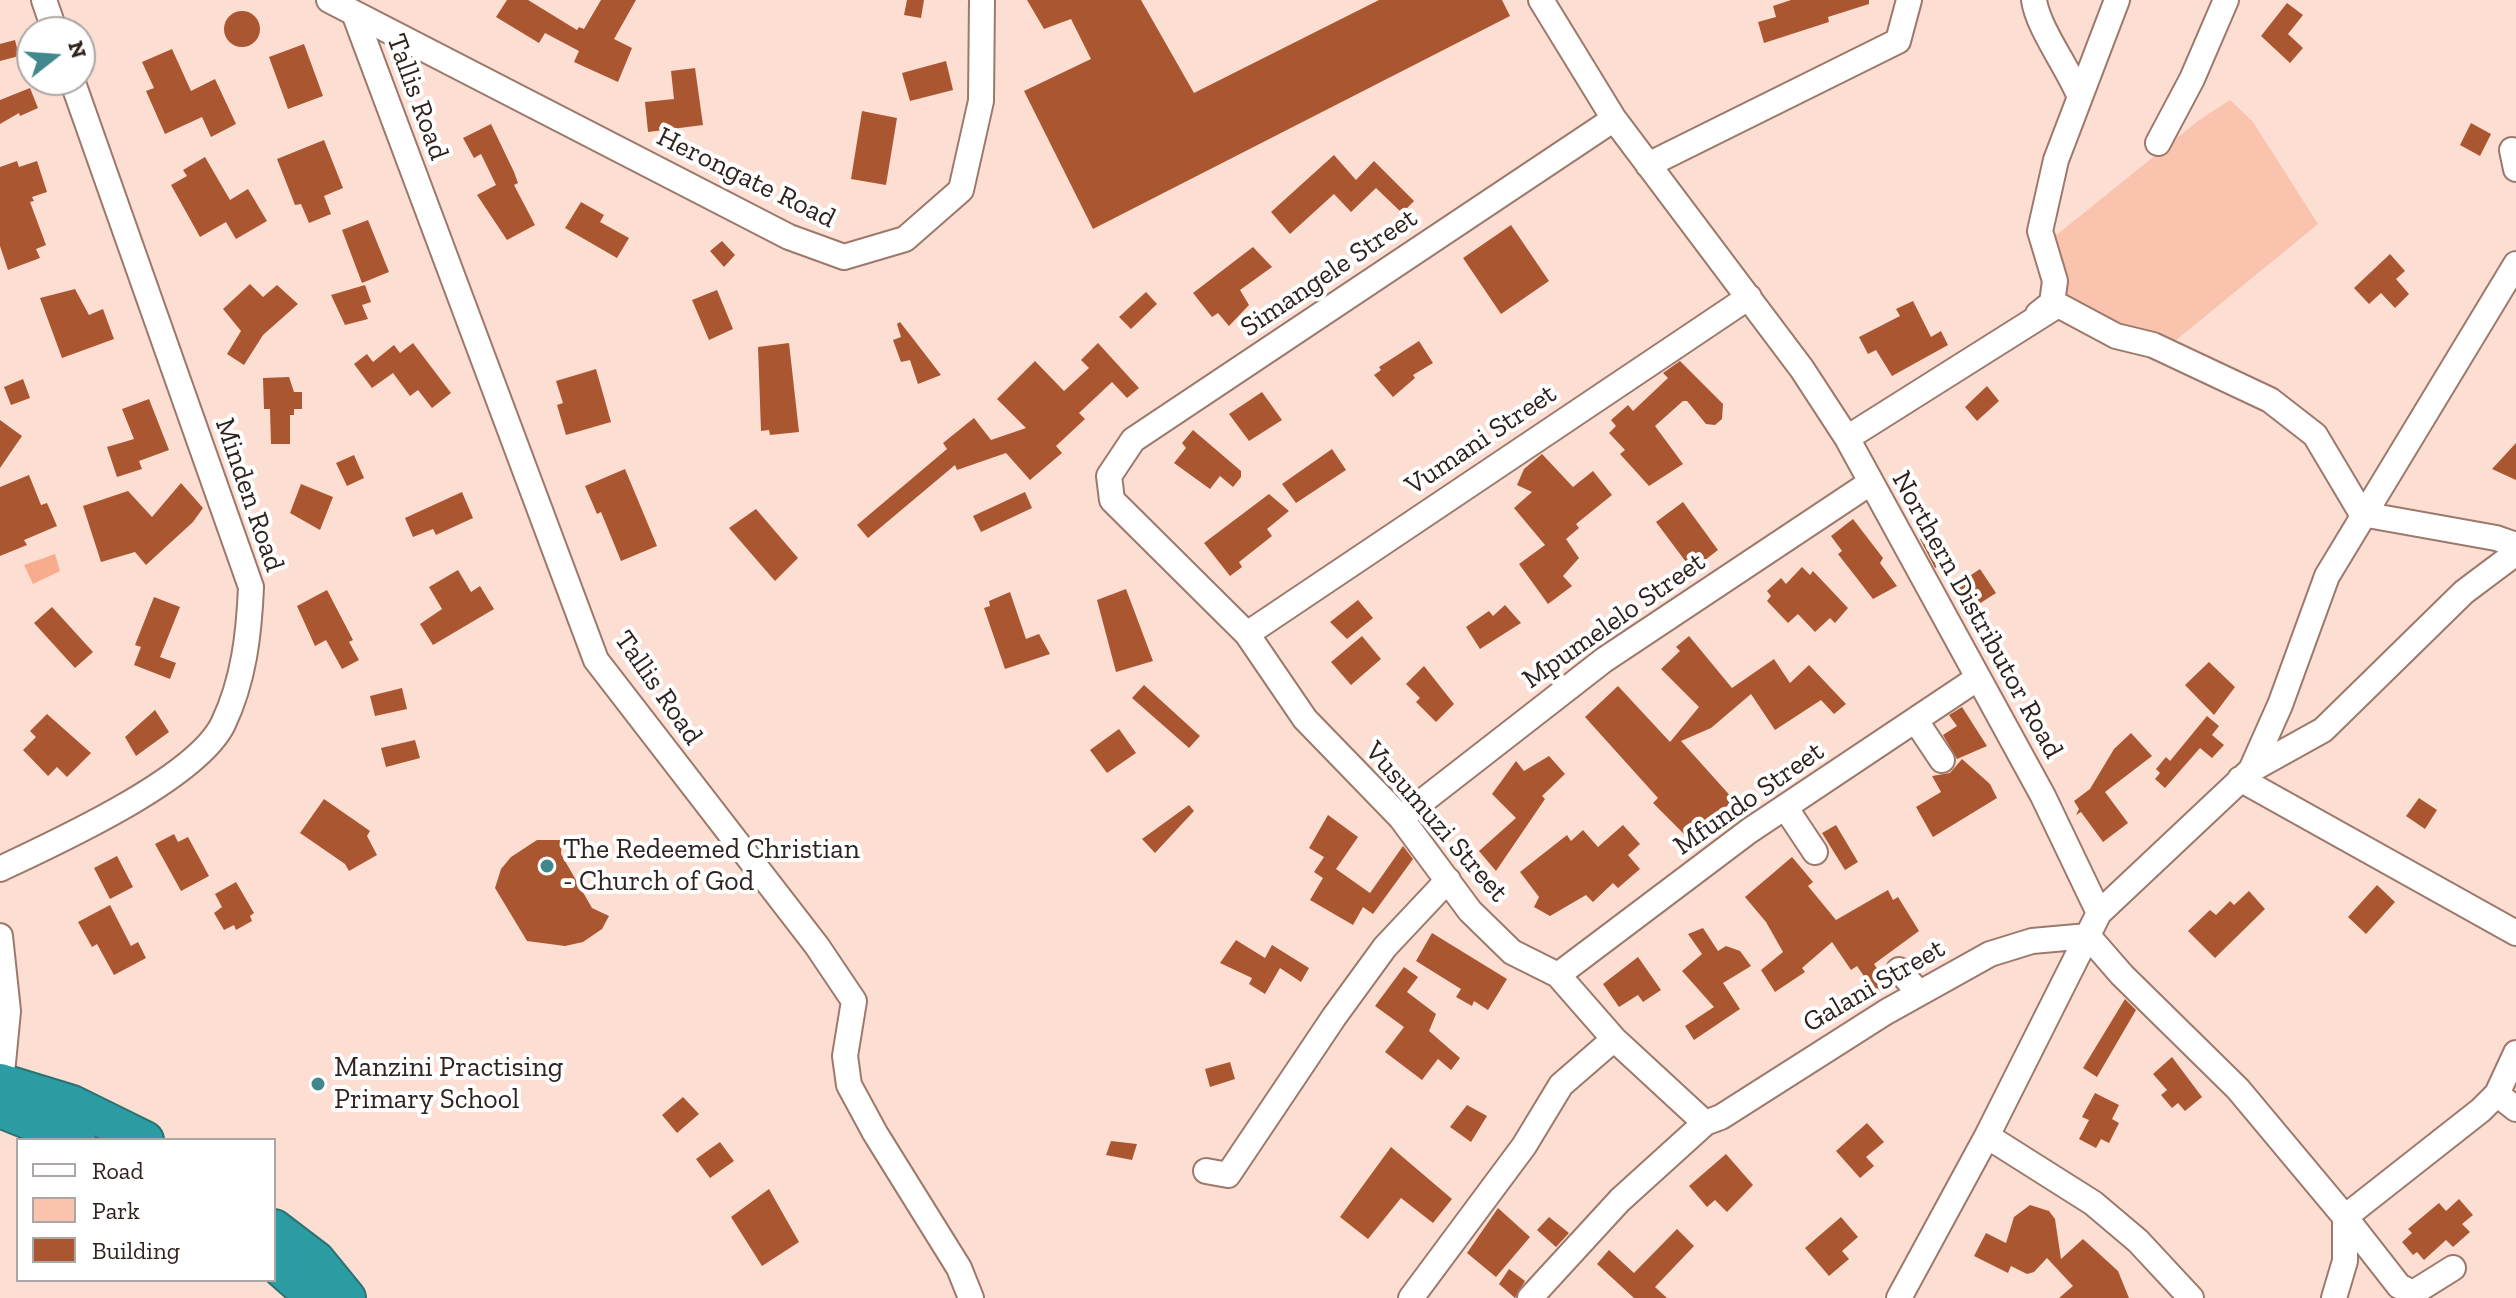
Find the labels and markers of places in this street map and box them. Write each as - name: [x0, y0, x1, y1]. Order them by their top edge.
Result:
- place label: The Redeemed Christian - Church of God: [563, 833, 860, 899]
- marker: The Redeemed Christian - Church of God: [538, 857, 556, 875]
- place label: Manzini Practising Primary School: [334, 1051, 563, 1117]
- marker: Manzini Practising Primary School: [309, 1075, 327, 1093]

